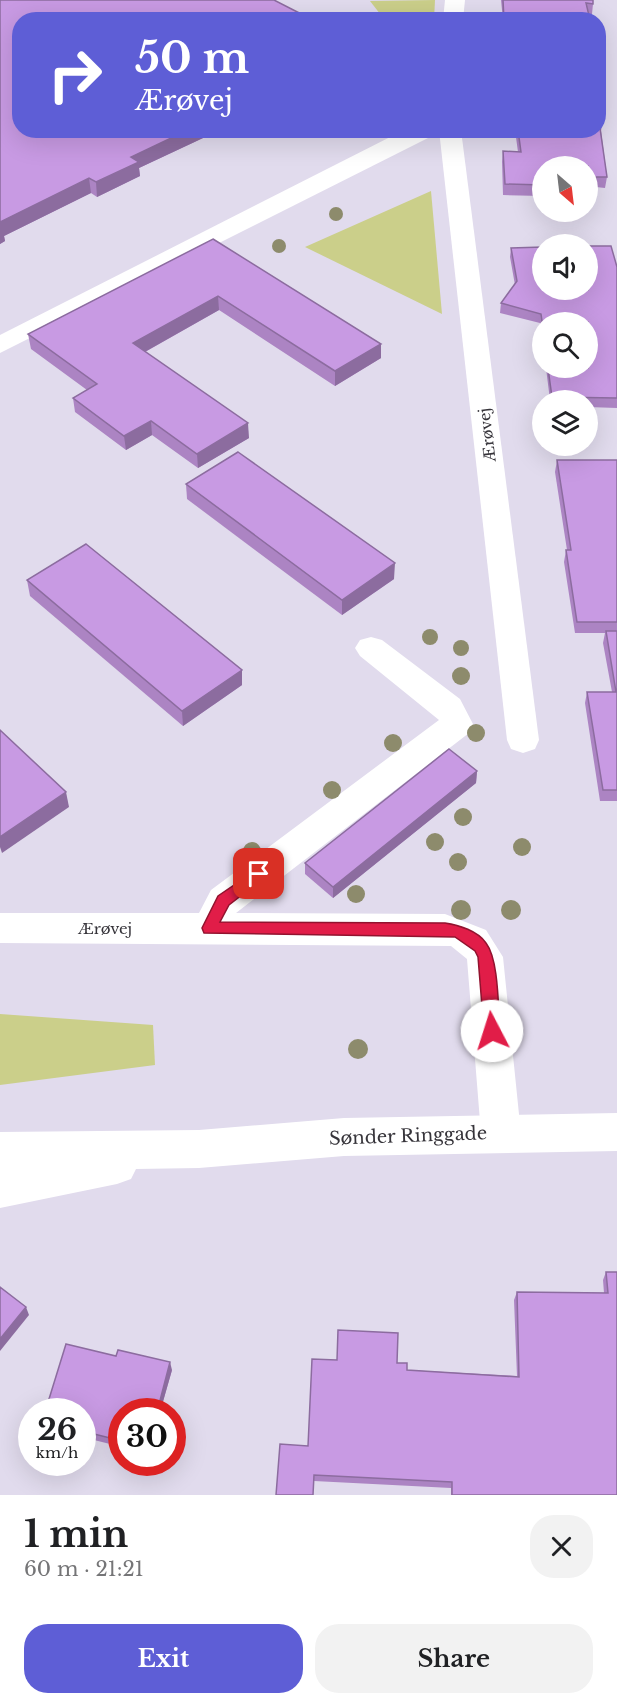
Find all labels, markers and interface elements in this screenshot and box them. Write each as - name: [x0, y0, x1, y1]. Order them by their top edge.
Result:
- text: 50 m: [135, 32, 249, 84]
- icon: right: [36, 36, 114, 114]
- text: Ærøvej: [135, 84, 233, 117]
- north arrow: [532, 156, 598, 222]
- map controls: [532, 156, 598, 456]
- button: sound: [532, 234, 598, 300]
- button: search: [532, 312, 598, 378]
- button: layers: [532, 390, 598, 456]
- street label: Ærøvej: [474, 407, 500, 464]
- pin: [233, 848, 284, 899]
- icon: arrive: [242, 857, 275, 890]
- street label: Ærøvej: [77, 919, 132, 938]
- position arrow: [460, 999, 524, 1063]
- street label: Sønder Ringgade: [329, 1122, 487, 1150]
- speed limit sign: 30: [108, 1398, 186, 1476]
- text: 26: [37, 1411, 77, 1448]
- text: km/h: [36, 1443, 78, 1462]
- text: 1 min: [24, 1512, 128, 1557]
- button: close: [530, 1515, 593, 1578]
- text: 60 m · 21:21: [24, 1557, 144, 1581]
- button: Exit: [24, 1624, 303, 1693]
- button: Share: [315, 1624, 593, 1693]

